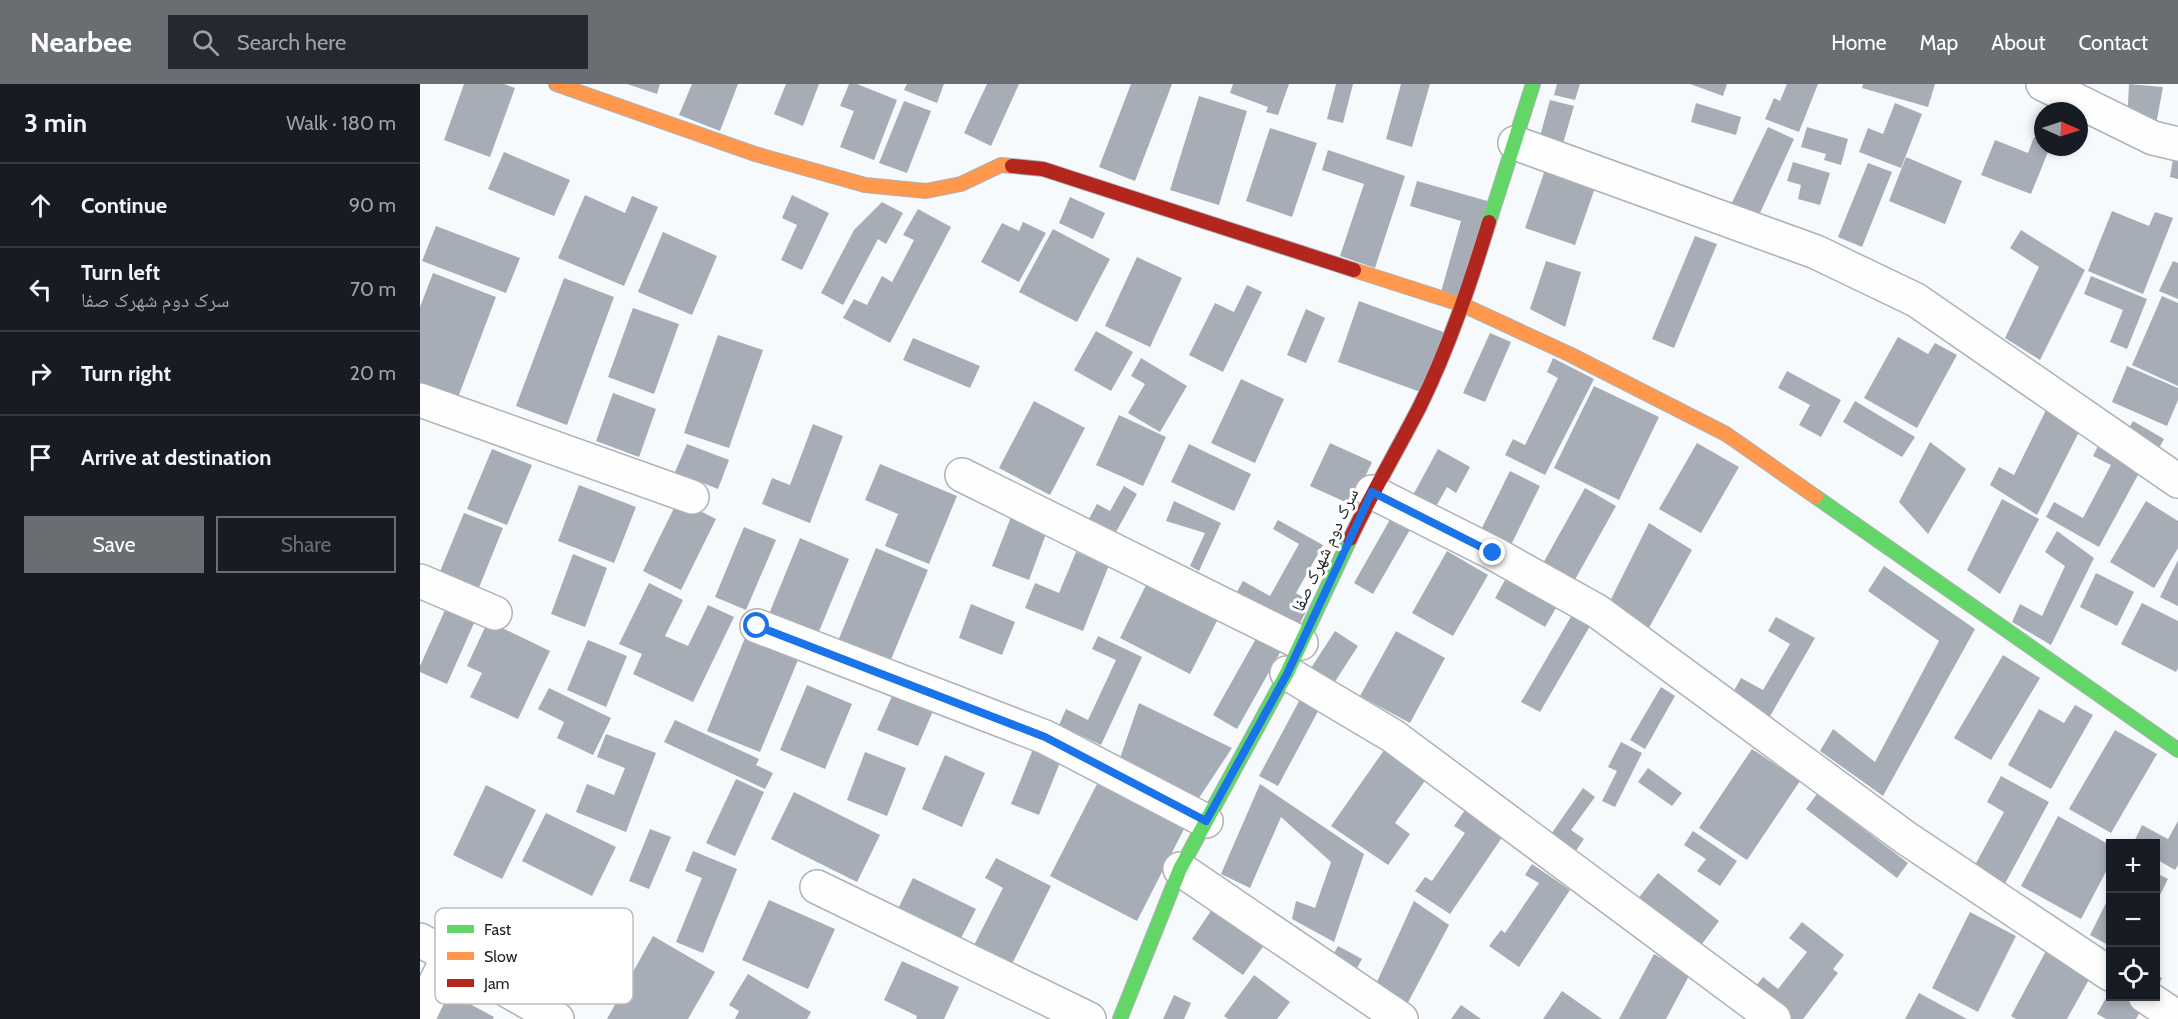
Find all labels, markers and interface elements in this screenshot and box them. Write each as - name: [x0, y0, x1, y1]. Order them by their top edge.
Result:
- search box: [168, 15, 588, 69]
- text: Nearbee: [30, 25, 132, 59]
- icon: search: [189, 26, 222, 59]
- text: Search here: [237, 29, 346, 56]
- text: Home: [1831, 30, 1887, 55]
- text: Map: [1920, 30, 1958, 55]
- text: About: [1991, 30, 2045, 55]
- text: Contact: [2078, 30, 2148, 55]
- north arrow: [2034, 102, 2088, 156]
- text: 3 min: [24, 107, 87, 139]
- text: Walk · 180 m: [286, 111, 396, 135]
- icon: ahead: [24, 189, 57, 222]
- text: Continue: [81, 192, 167, 219]
- text: 90 m: [349, 193, 396, 217]
- text: Turn left: [81, 259, 160, 286]
- icon: left: [24, 273, 57, 306]
- text: 70 m: [350, 277, 396, 301]
- text: سرک دوم شهرک صفا: [81, 288, 229, 312]
- icon: right: [24, 357, 57, 390]
- text: Turn right: [81, 360, 171, 387]
- text: 20 m: [350, 361, 396, 385]
- icon: arrive: [24, 441, 57, 474]
- text: Arrive at destination: [81, 444, 271, 471]
- street label: سرک دوم شهرک صفا: [1287, 485, 1364, 616]
- button: Save: [24, 516, 204, 573]
- button: Share: [216, 516, 396, 573]
- route end: [1479, 539, 1505, 565]
- route start: [743, 612, 769, 638]
- map controls: [2106, 839, 2160, 1001]
- button: +: [2106, 839, 2160, 893]
- button: −: [2106, 893, 2160, 947]
- legend: [435, 908, 633, 1004]
- text: Fast: [484, 920, 512, 939]
- text: Slow: [484, 947, 518, 966]
- button: locate: [2106, 947, 2160, 1001]
- text: Jam: [483, 974, 510, 993]

